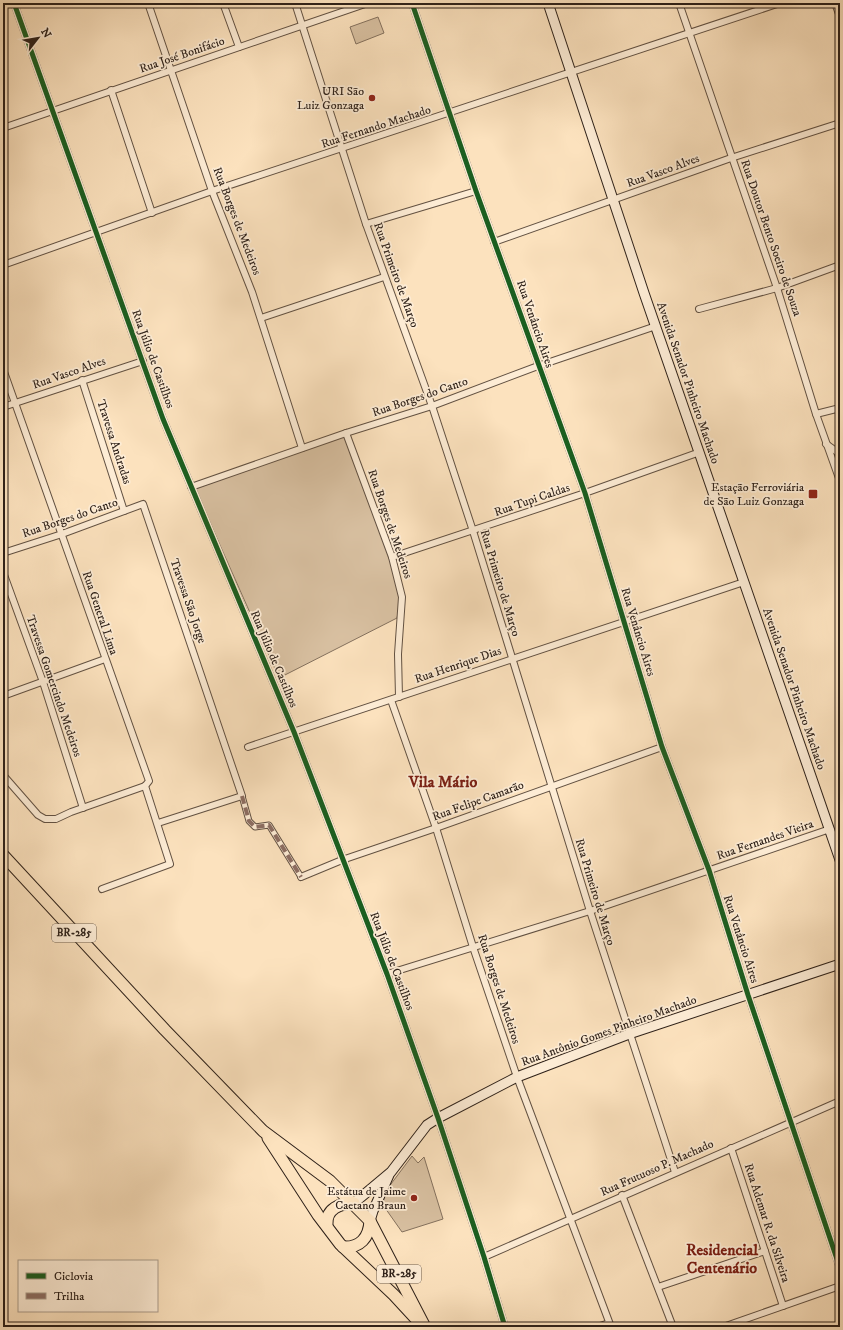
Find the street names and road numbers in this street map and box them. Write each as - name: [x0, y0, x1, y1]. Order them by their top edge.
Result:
- street label: Rua José Bonifácio: [137, 33, 227, 77]
- street label: Rua Fernando Machado: [319, 102, 433, 152]
- street label: Rua Vasco Alves: [625, 151, 701, 191]
- street label: Rua Doutor Bento Soeiro de Souza: [737, 158, 805, 319]
- street label: Rua Borges de Medeiros: [210, 165, 264, 277]
- street label: Rua Primeiro de Março: [370, 220, 422, 330]
- street label: Rua Venâncio Aires: [513, 278, 557, 370]
- street label: Avenida Senador Pinheiro Machado: [653, 300, 723, 466]
- street label: Rua Júlio de Castilhos: [128, 307, 178, 411]
- street label: Rua Vasco Alves: [30, 353, 108, 393]
- street label: Rua Borges do Canto: [370, 374, 470, 420]
- street label: Travessa Andradas: [93, 398, 135, 486]
- street label: Rua Borges de Medeiros: [364, 467, 416, 581]
- street label: Rua Tupi Caldas: [492, 480, 572, 520]
- street label: Rua Borges do Canto: [20, 495, 120, 541]
- street label: Rua Primeiro de Março: [477, 528, 523, 638]
- street label: Travessa São Jorge: [166, 557, 210, 645]
- street label: Rua General Lima: [79, 569, 122, 658]
- street label: Rua Venâncio Aires: [617, 586, 659, 678]
- street label: Avenida Senador Pinheiro Machado: [759, 606, 829, 772]
- street label: Rua Júlio de Castilhos: [247, 608, 301, 710]
- street label: Travessa Gomercindo Medeiros: [23, 613, 85, 759]
- street label: Rua Henrique Dias: [413, 643, 503, 687]
- street label: Rua Felipe Camarão: [430, 777, 526, 825]
- street label: Rua Fernandes Vieira: [715, 816, 816, 864]
- street label: Rua Primeiro de Março: [572, 837, 618, 947]
- street label: Rua Venâncio Aires: [720, 893, 762, 985]
- street label: Rua Júlio de Castilhos: [366, 910, 418, 1012]
- road number: BR-285: [52, 924, 96, 942]
- street label: Rua Borges de Medeiros: [474, 932, 524, 1046]
- street label: Rua Antônio Gomes Pinheiro Machado: [519, 992, 699, 1070]
- street label: Rua Frutuoso P. Machado: [598, 1136, 716, 1200]
- street label: Rua Ademar R. da Silveira: [741, 1162, 794, 1285]
- road number: BR-285: [377, 1265, 421, 1283]

